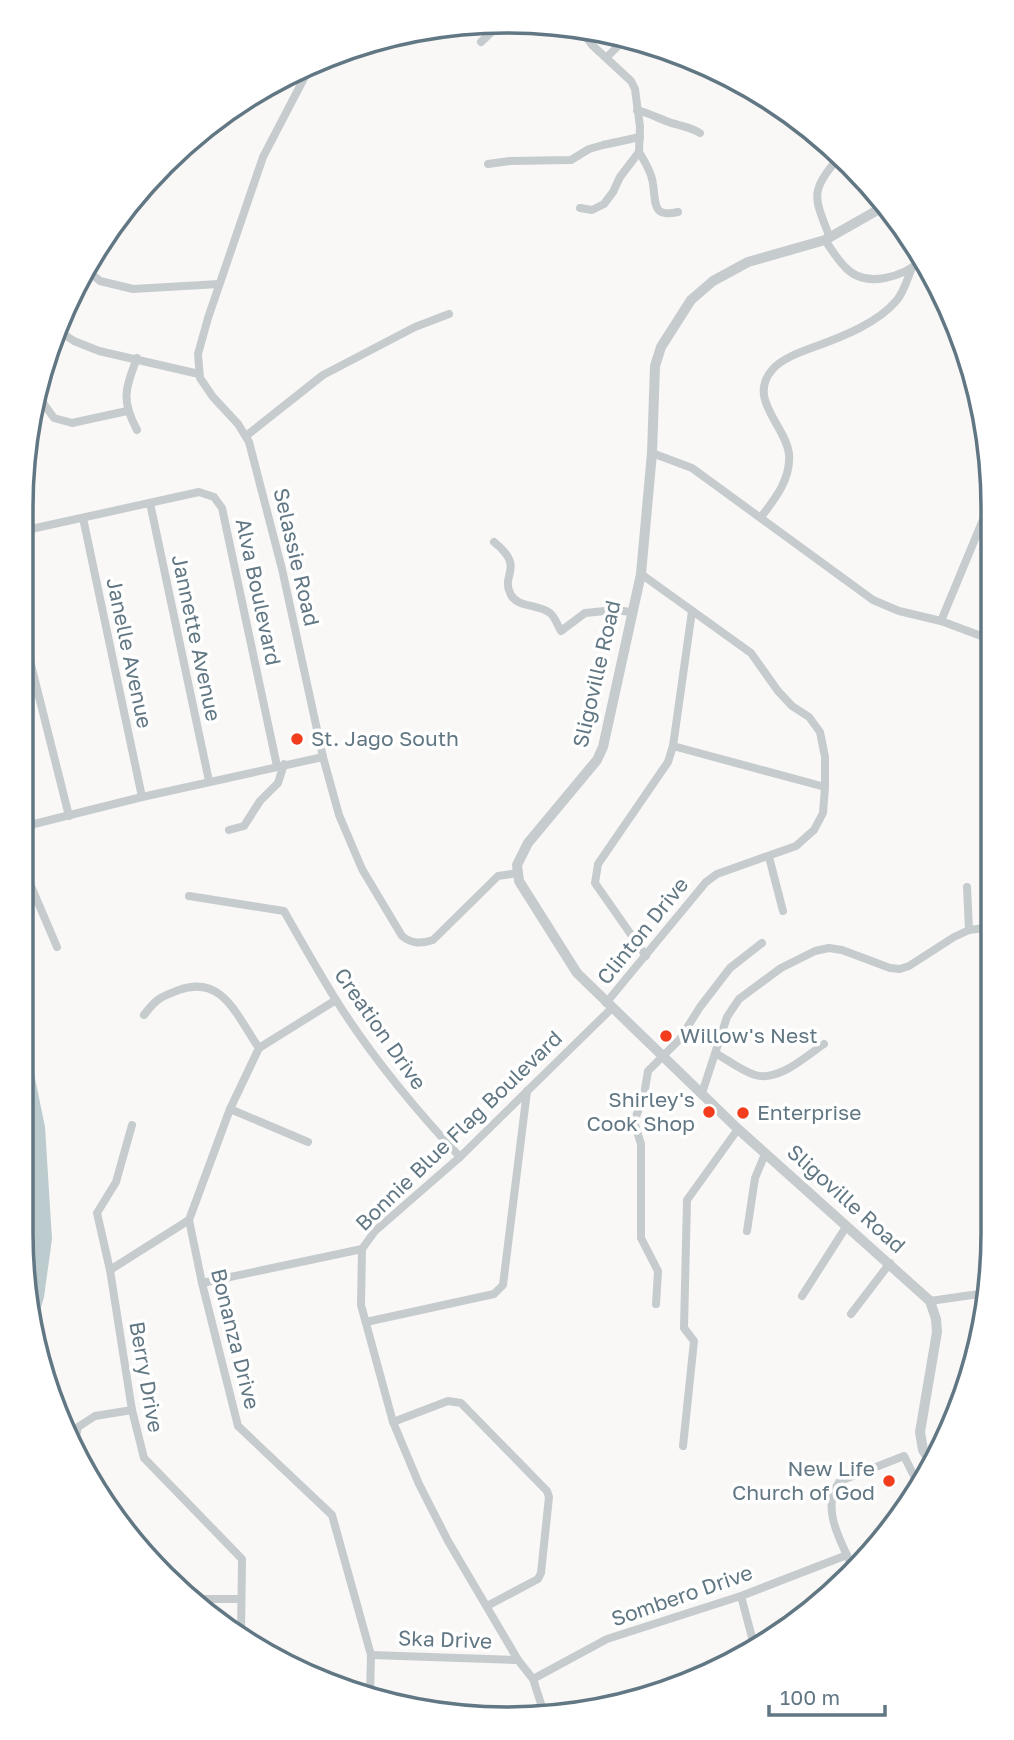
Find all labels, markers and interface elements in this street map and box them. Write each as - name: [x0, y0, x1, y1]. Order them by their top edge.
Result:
- street label: Selassie Road: [268, 485, 325, 628]
- street label: Alva Boulevard: [231, 516, 287, 668]
- street label: Jannette Avenue: [167, 552, 227, 723]
- street label: Janelle Avenue: [101, 575, 159, 731]
- street label: Sligoville Road: [566, 598, 626, 750]
- place label: St. Jago South: [311, 725, 459, 751]
- marker: St. Jago South: [289, 731, 305, 747]
- street label: Clinton Drive: [591, 871, 693, 989]
- street label: Creation Drive: [329, 962, 432, 1094]
- place label: Willow's Nest: [680, 1022, 818, 1048]
- street label: Bonnie Blue Flag Boulevard: [350, 1025, 567, 1236]
- marker: Willow's Nest: [658, 1028, 674, 1044]
- place label: Shirley's Cook Shop: [587, 1086, 695, 1136]
- place label: Enterprise: [757, 1099, 861, 1125]
- marker: Shirley's Cook Shop: [701, 1104, 717, 1120]
- marker: Enterprise: [735, 1105, 751, 1121]
- street label: Sligoville Road: [782, 1138, 911, 1258]
- street label: Bonanza Drive: [206, 1266, 266, 1412]
- street label: Berry Drive: [124, 1319, 170, 1434]
- place label: New Life Church of God: [732, 1455, 875, 1505]
- marker: New Life Church of God: [881, 1473, 897, 1489]
- street label: Sombero Drive: [608, 1559, 756, 1631]
- street label: Ska Drive: [397, 1624, 493, 1654]
- scale bar: [769, 1674, 884, 1718]
- text: 100 m: [780, 1684, 840, 1710]

